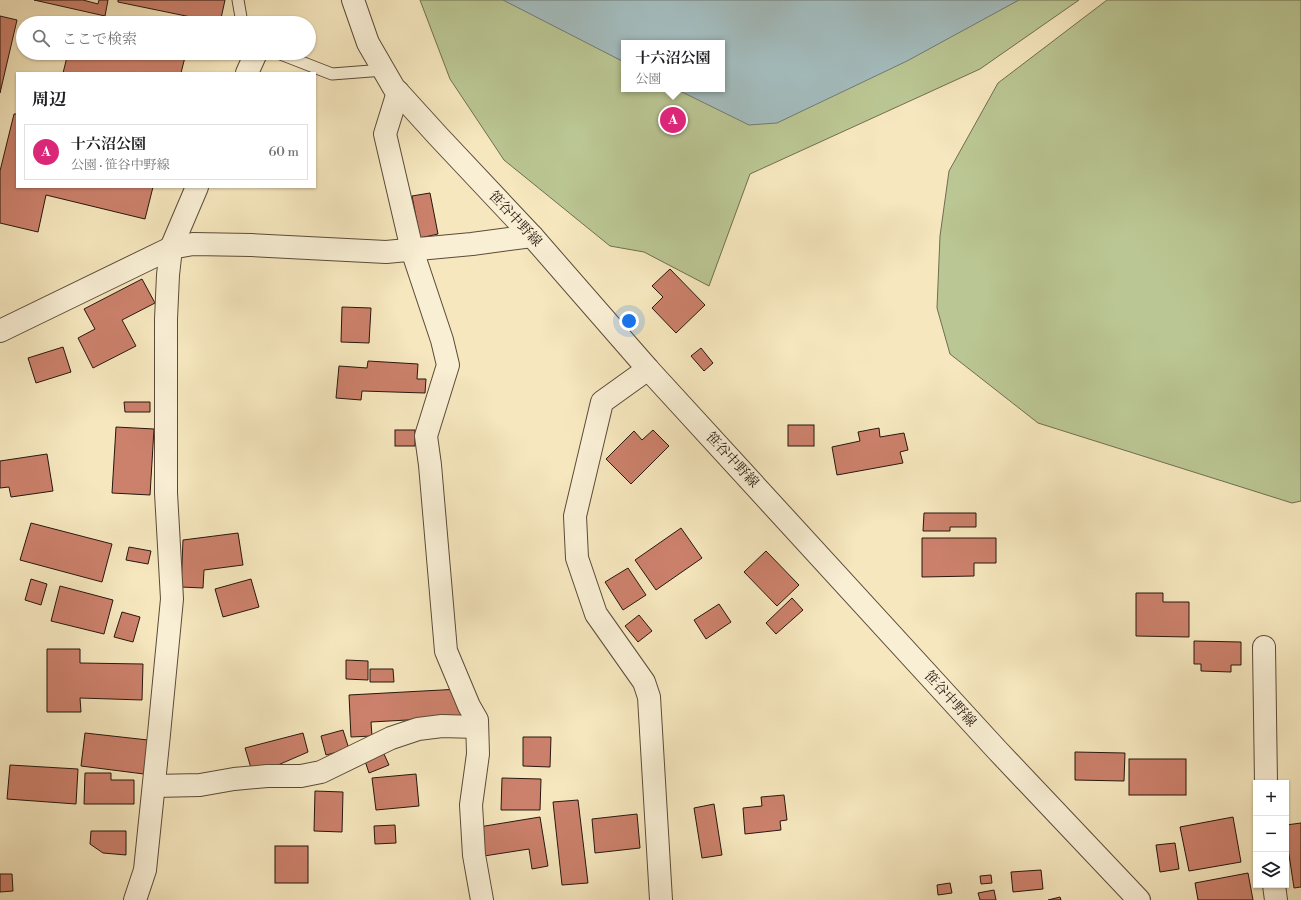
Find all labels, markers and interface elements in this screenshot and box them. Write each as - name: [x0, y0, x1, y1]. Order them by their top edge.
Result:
- search box: [16, 16, 316, 60]
- icon: search: [30, 27, 52, 49]
- text: ここで検索: [62, 30, 137, 49]
- popup: [621, 40, 725, 92]
- text: 十六沼公園: [635, 49, 711, 68]
- text: 公園: [635, 71, 662, 87]
- text: 周辺: [32, 89, 66, 111]
- pin: A: [660, 105, 686, 135]
- text: 十六沼公園: [71, 135, 146, 154]
- text: A: [41, 144, 51, 160]
- text: 60 m: [268, 144, 299, 160]
- text: 公園 · 笹谷中野線: [71, 157, 170, 173]
- street label: 笹谷中野線: [485, 187, 545, 251]
- your location: [619, 311, 639, 331]
- street label: 笹谷中野線: [702, 428, 762, 492]
- street label: 笹谷中野線: [920, 667, 980, 731]
- map controls: [1253, 780, 1289, 888]
- button: +: [1253, 780, 1289, 816]
- button: −: [1253, 816, 1289, 852]
- button: layers: [1253, 852, 1289, 888]

